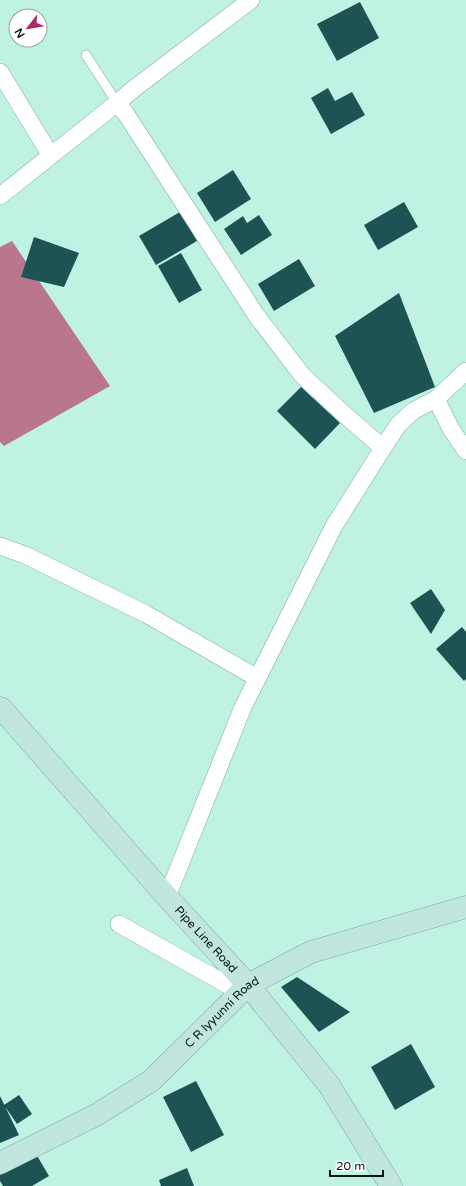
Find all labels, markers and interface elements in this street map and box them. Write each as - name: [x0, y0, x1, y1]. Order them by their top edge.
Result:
- north arrow: [8, 8, 48, 48]
- text: N: [12, 26, 28, 40]
- street label: Pipe Line Road: [172, 903, 240, 976]
- street label: C R Iyyunni Road: [182, 974, 261, 1051]
- scale bar: [330, 1152, 383, 1178]
- text: 20 m: [336, 1159, 365, 1173]

